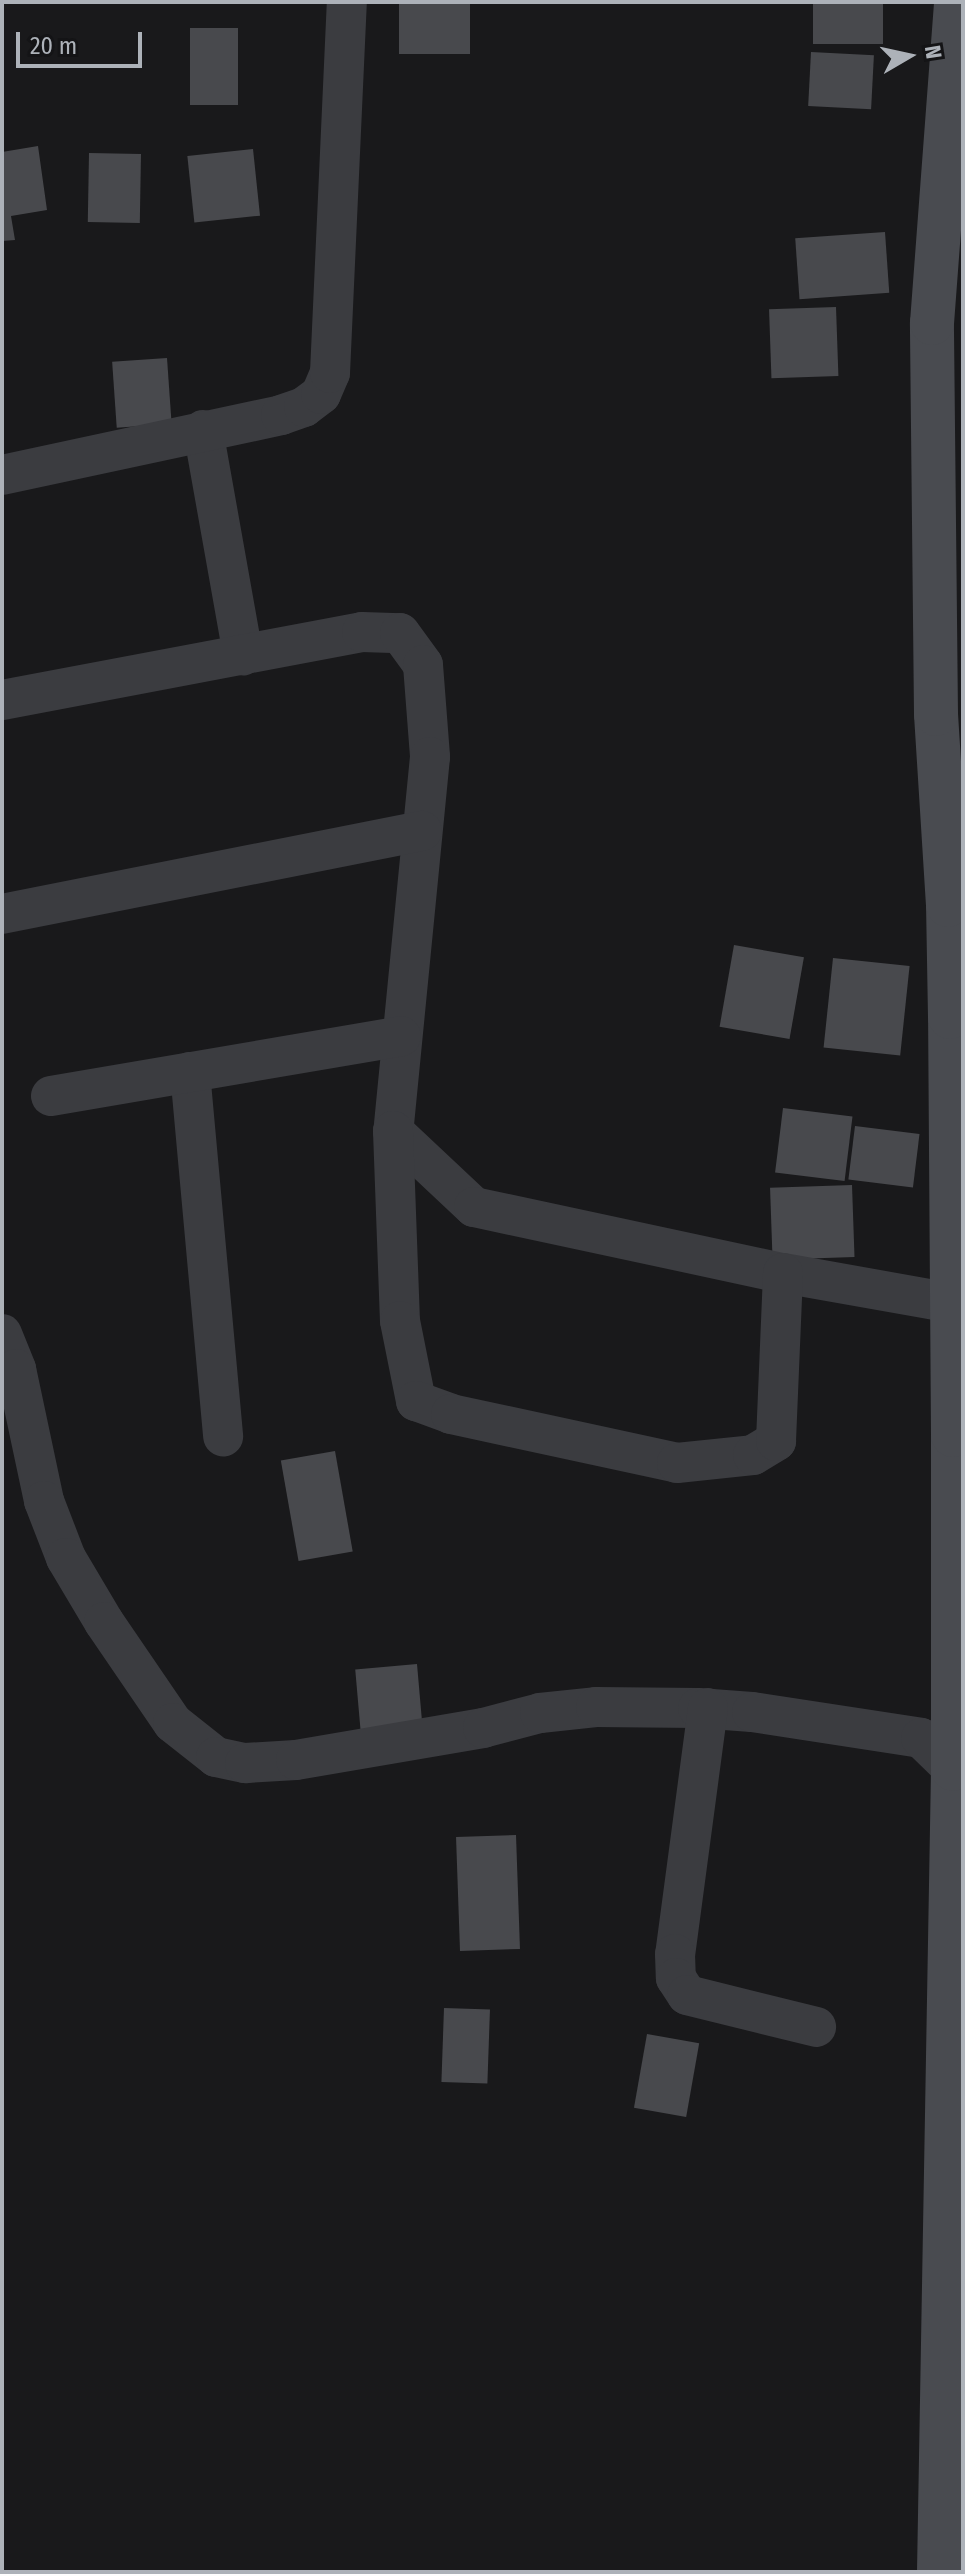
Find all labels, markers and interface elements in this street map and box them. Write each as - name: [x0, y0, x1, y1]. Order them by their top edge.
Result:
- scale bar: [20, 16, 146, 66]
- north arrow: [869, 16, 949, 96]
- text: 20 m: [30, 32, 77, 60]
- text: N: [919, 44, 948, 61]

